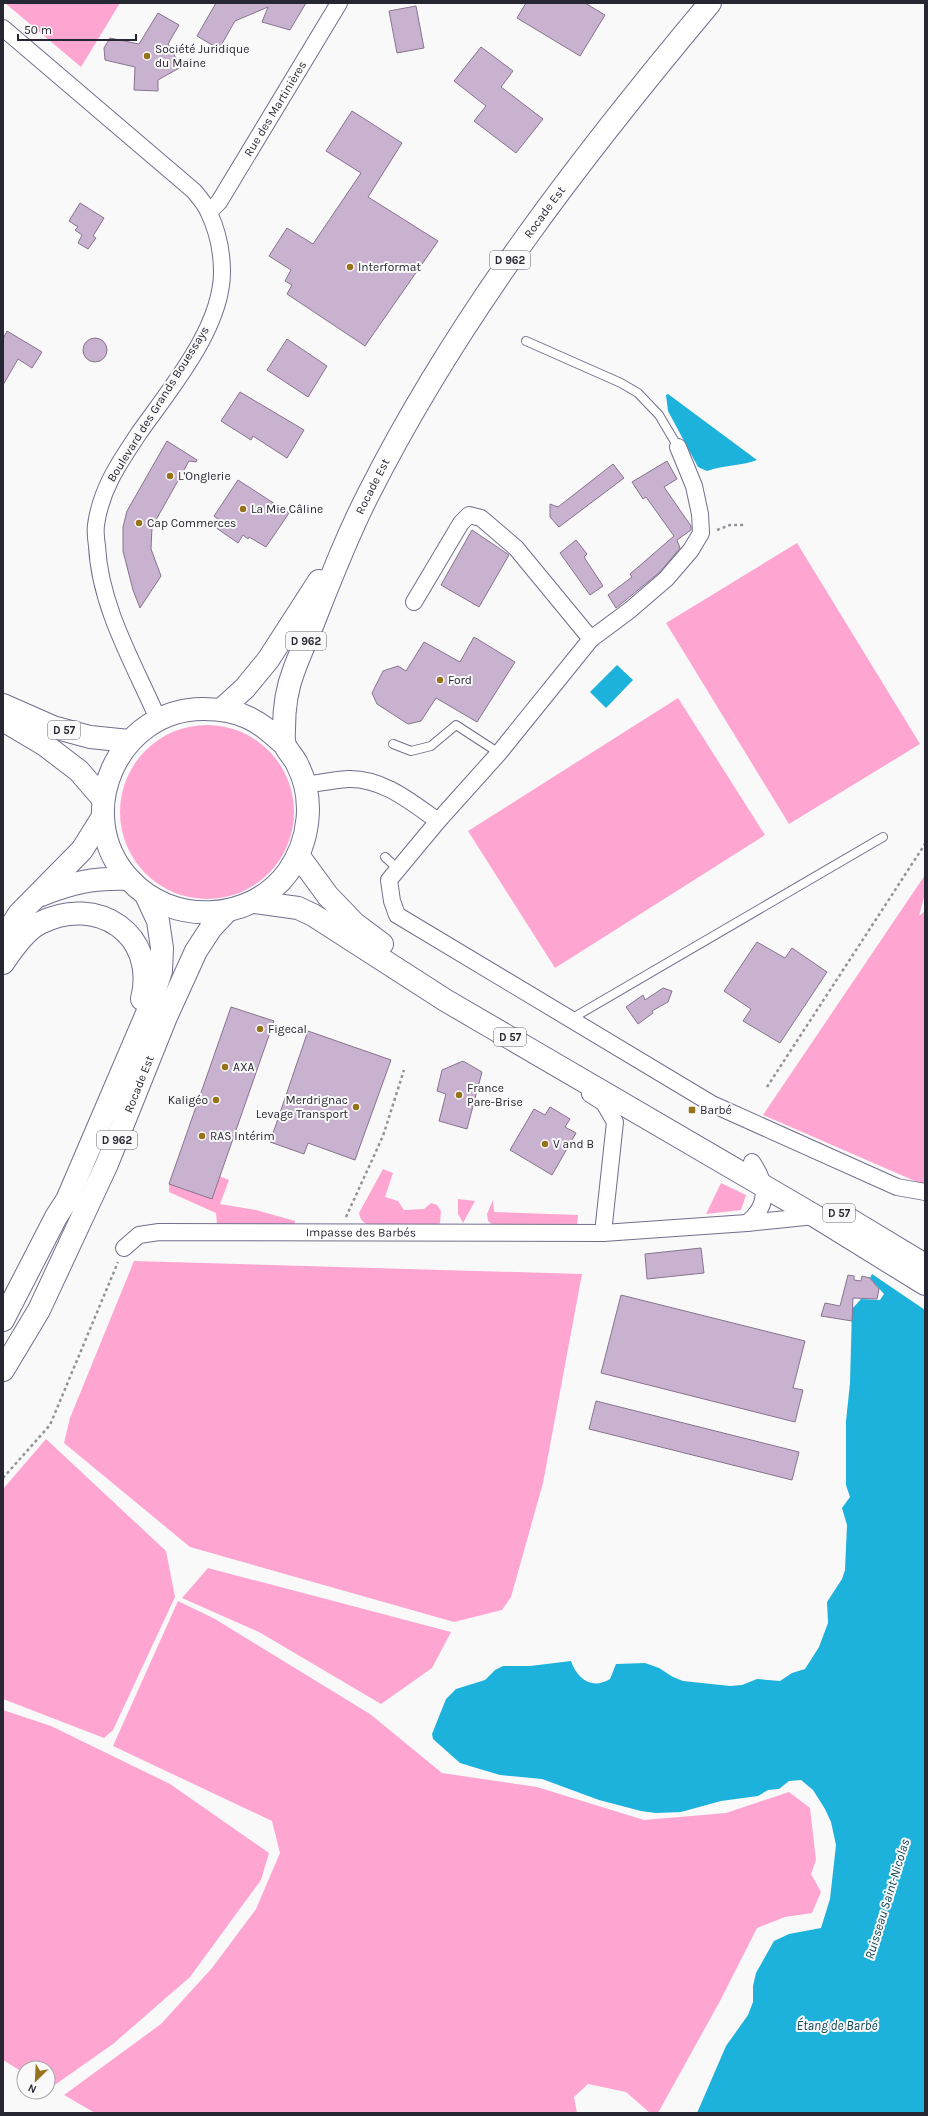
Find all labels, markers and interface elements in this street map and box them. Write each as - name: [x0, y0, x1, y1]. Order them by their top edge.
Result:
- scale bar: [18, 16, 136, 42]
- text: 50 m: [24, 23, 52, 37]
- place label: Société Juridique du Maine: [155, 42, 249, 70]
- marker: Société Juridique du Maine: [142, 51, 152, 61]
- street label: Rue des Martinières: [241, 58, 309, 159]
- street label: Rocade Est: [521, 183, 568, 241]
- road number: D 962: [490, 251, 530, 269]
- place label: Interformat: [358, 260, 421, 274]
- marker: Interformat: [345, 262, 355, 272]
- street label: Boulevard des Grands Bouessays: [104, 324, 212, 484]
- street label: Rocade Est: [353, 456, 393, 516]
- place label: L'Onglerie: [178, 469, 231, 483]
- marker: L'Onglerie: [165, 471, 175, 481]
- place label: La Mie Câline: [251, 502, 323, 516]
- marker: La Mie Câline: [238, 504, 248, 514]
- place label: Cap Commerces: [147, 516, 236, 530]
- marker: Cap Commerces: [134, 518, 144, 528]
- road number: D 962: [286, 632, 326, 650]
- place label: Ford: [448, 673, 472, 687]
- marker: Ford: [435, 675, 445, 685]
- road number: D 57: [48, 721, 80, 739]
- place label: Figecal: [268, 1022, 307, 1036]
- marker: Figecal: [255, 1024, 265, 1034]
- road number: D 57: [494, 1028, 526, 1046]
- street label: Rocade Est: [121, 1053, 157, 1115]
- place label: AXA: [233, 1060, 255, 1074]
- marker: AXA: [220, 1062, 230, 1072]
- place label: France Pare-Brise: [467, 1081, 523, 1109]
- marker: France Pare-Brise: [454, 1090, 464, 1100]
- place label: Kaligéo: [168, 1093, 208, 1107]
- place label: Merdrignac Levage Transport: [256, 1093, 348, 1121]
- marker: Kaligéo: [211, 1095, 221, 1105]
- marker: Merdrignac Levage Transport: [351, 1102, 361, 1112]
- place label: Barbé: [700, 1103, 732, 1117]
- marker: Barbé: [687, 1105, 697, 1115]
- place label: RAS Intérim: [210, 1129, 275, 1143]
- road number: D 962: [97, 1131, 137, 1149]
- marker: RAS Intérim: [197, 1131, 207, 1141]
- place label: V and B: [553, 1137, 594, 1151]
- marker: V and B: [540, 1139, 550, 1149]
- road number: D 57: [823, 1204, 855, 1222]
- street label: Impasse des Barbés: [306, 1225, 416, 1240]
- water label: Ruisseau Saint-Nicolas: [862, 1837, 912, 1961]
- water label: Étang de Barbé: [797, 2017, 877, 2033]
- north arrow: [16, 2060, 56, 2100]
- text: N: [26, 2081, 38, 2096]

